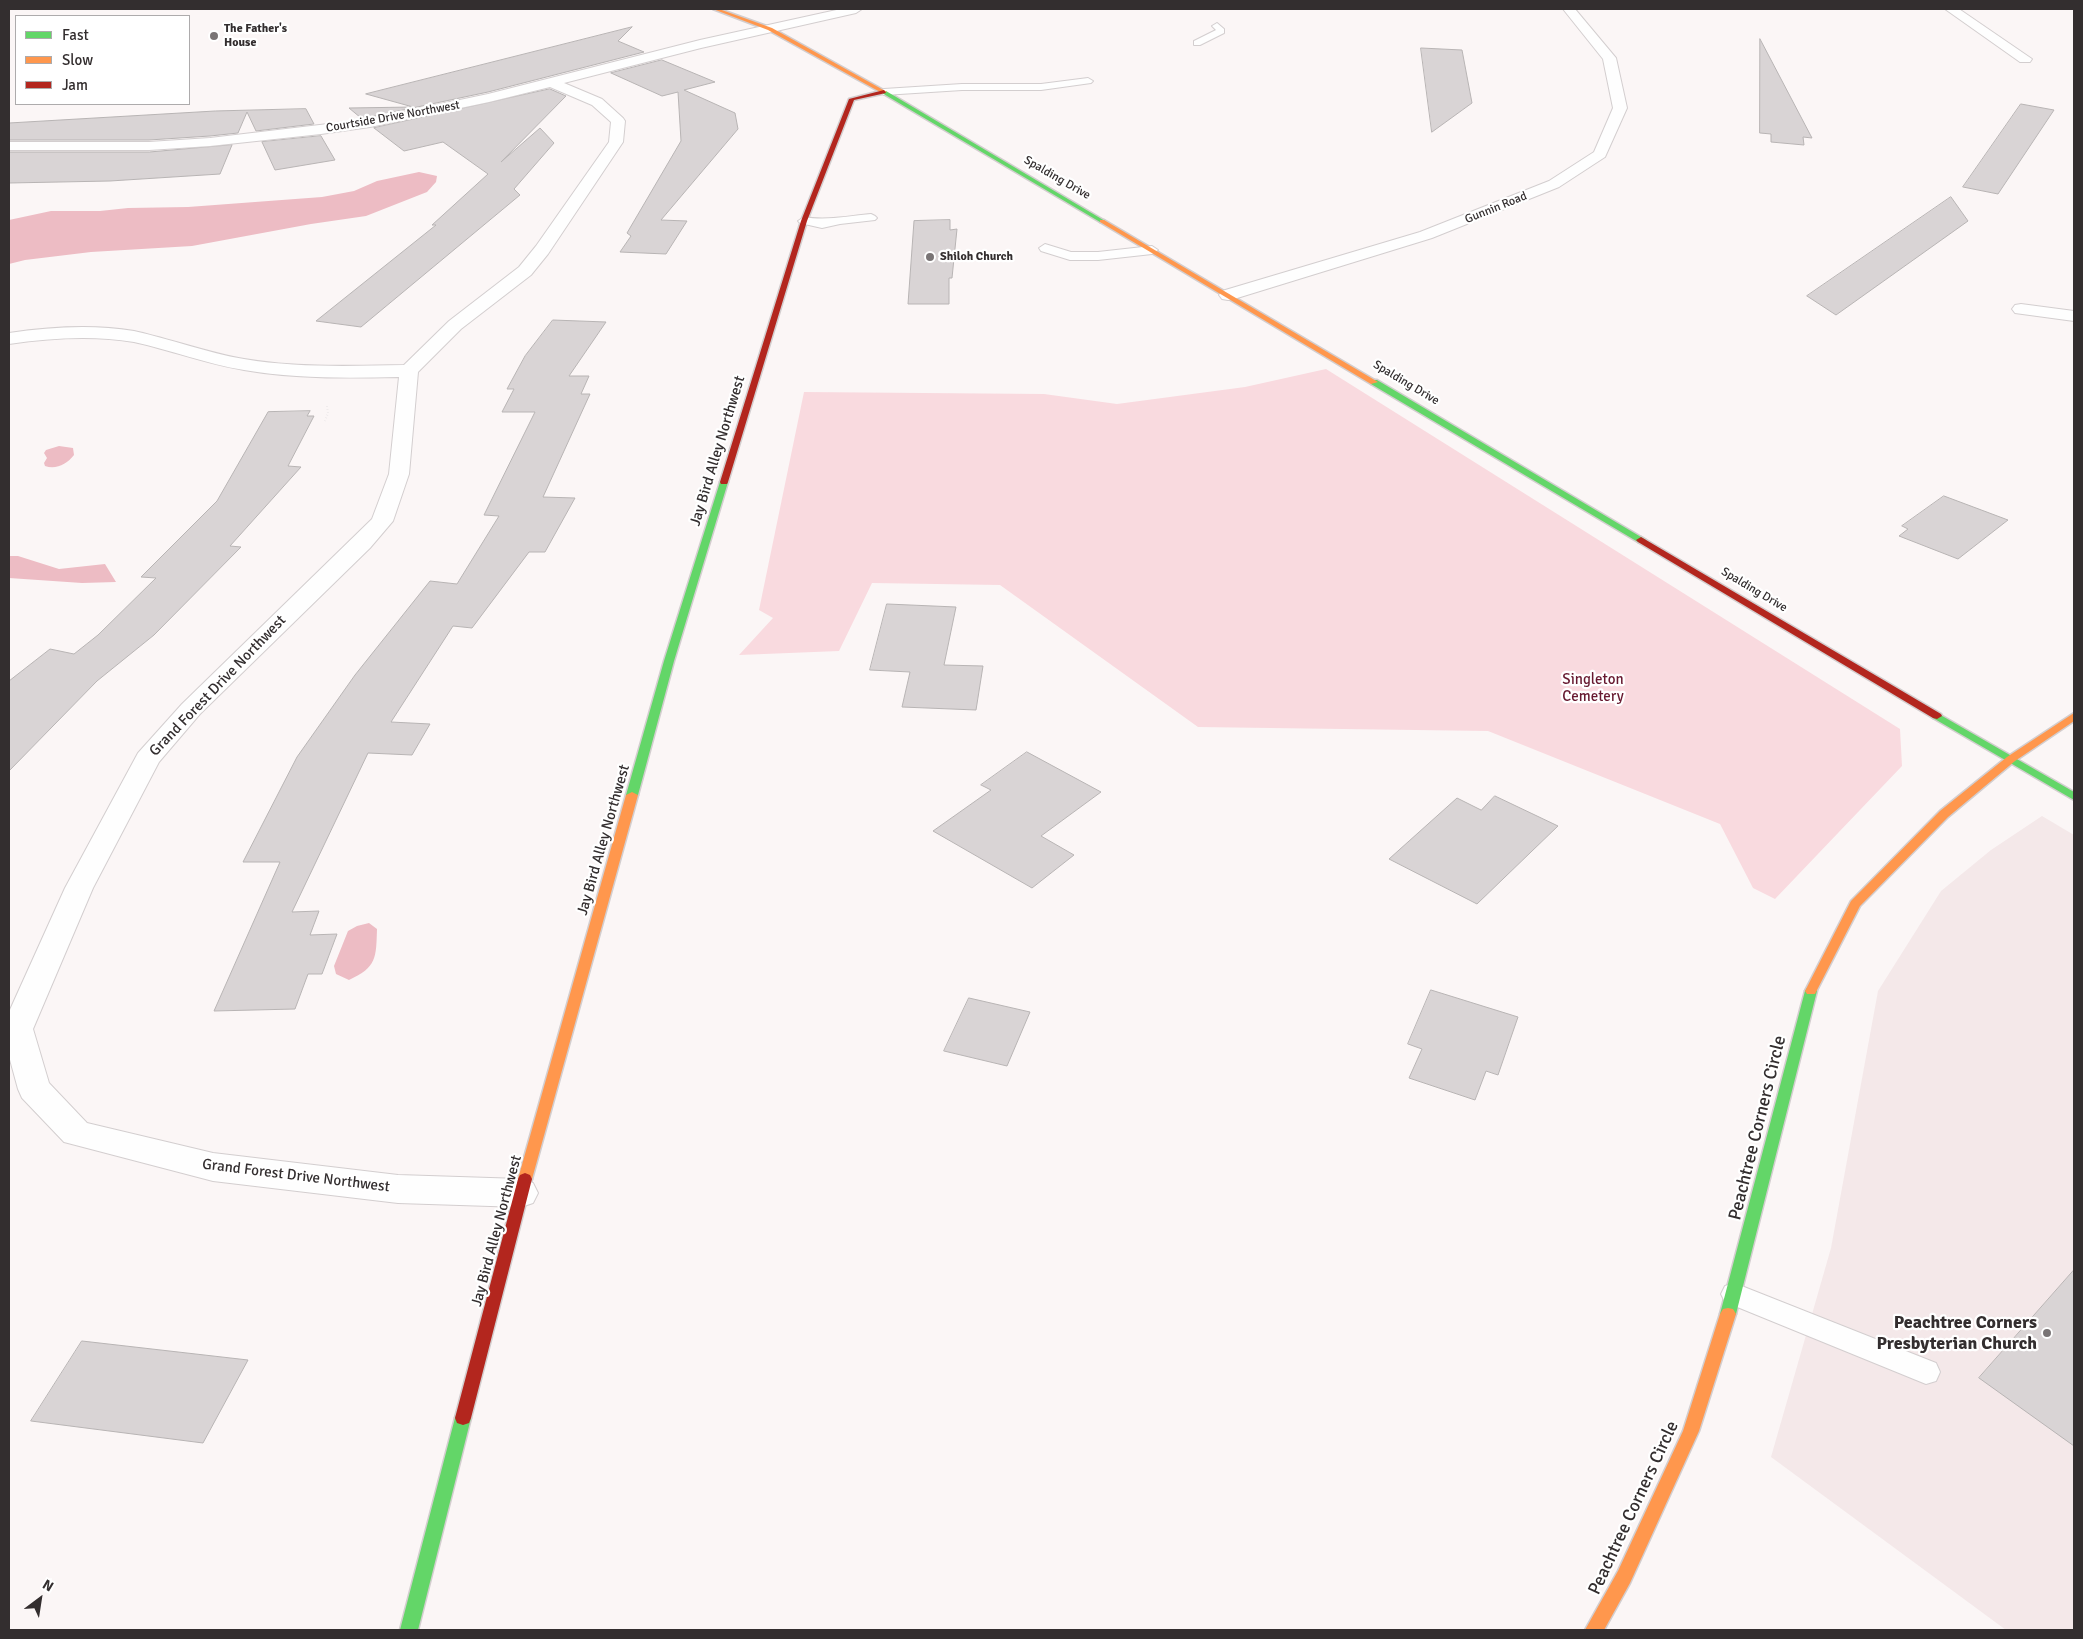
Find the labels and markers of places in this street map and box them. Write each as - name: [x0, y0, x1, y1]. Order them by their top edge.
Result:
- place label: The Father's House: [224, 22, 287, 50]
- marker: The Father's House: [208, 30, 220, 42]
- place label: Shiloh Church: [940, 250, 1013, 264]
- marker: Shiloh Church: [924, 251, 936, 263]
- place label: Peachtree Corners Presbyterian Church: [1876, 1312, 2037, 1355]
- marker: Peachtree Corners Presbyterian Church: [2041, 1327, 2053, 1339]

